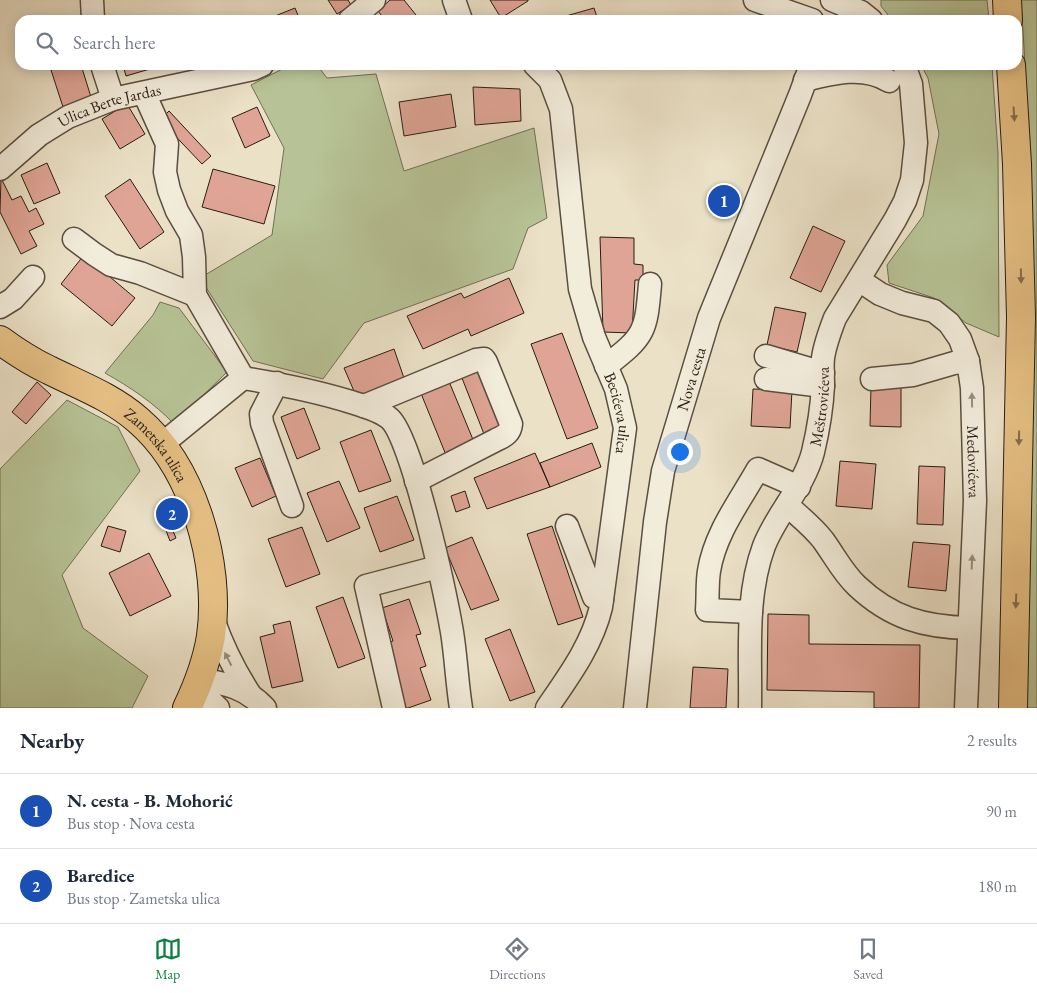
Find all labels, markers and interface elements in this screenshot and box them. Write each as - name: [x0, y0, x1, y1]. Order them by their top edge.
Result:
- search box: [15, 15, 1022, 70]
- icon: search: [33, 29, 61, 57]
- text: Search here: [73, 30, 155, 55]
- street label: Ulica Berte Jardas: [54, 79, 163, 132]
- one-way arrow: [1011, 106, 1019, 122]
- pin: 1: [708, 182, 740, 220]
- one-way arrow: [1017, 268, 1025, 284]
- street label: Nova cesta: [672, 344, 711, 413]
- street label: Meštrovićeva: [805, 366, 834, 448]
- street label: Becićeva ulica: [599, 369, 635, 456]
- one-way arrow: [968, 392, 976, 408]
- street label: Zametska ulica: [120, 403, 193, 486]
- street label: Medovićeva: [962, 425, 985, 499]
- one-way arrow: [1015, 431, 1023, 447]
- your location: [667, 439, 693, 465]
- pin: 2: [156, 495, 188, 533]
- one-way arrow: [968, 554, 976, 570]
- one-way arrow: [1012, 593, 1020, 609]
- one-way arrow: [224, 651, 232, 666]
- text: Nearby: [20, 727, 84, 754]
- text: 2 results: [967, 730, 1017, 751]
- text: N. cesta - B. Mohorić: [67, 788, 233, 813]
- text: 1: [32, 801, 40, 822]
- text: 90 m: [986, 801, 1017, 822]
- text: Bus stop · Nova cesta: [67, 813, 195, 834]
- text: Baredice: [67, 863, 135, 888]
- text: 2: [32, 876, 40, 897]
- text: 180 m: [978, 876, 1017, 897]
- text: Bus stop · Zametska ulica: [67, 888, 220, 909]
- tab: Map: [154, 935, 182, 983]
- tab: Directions: [489, 935, 546, 983]
- tab: Saved: [853, 935, 883, 983]

